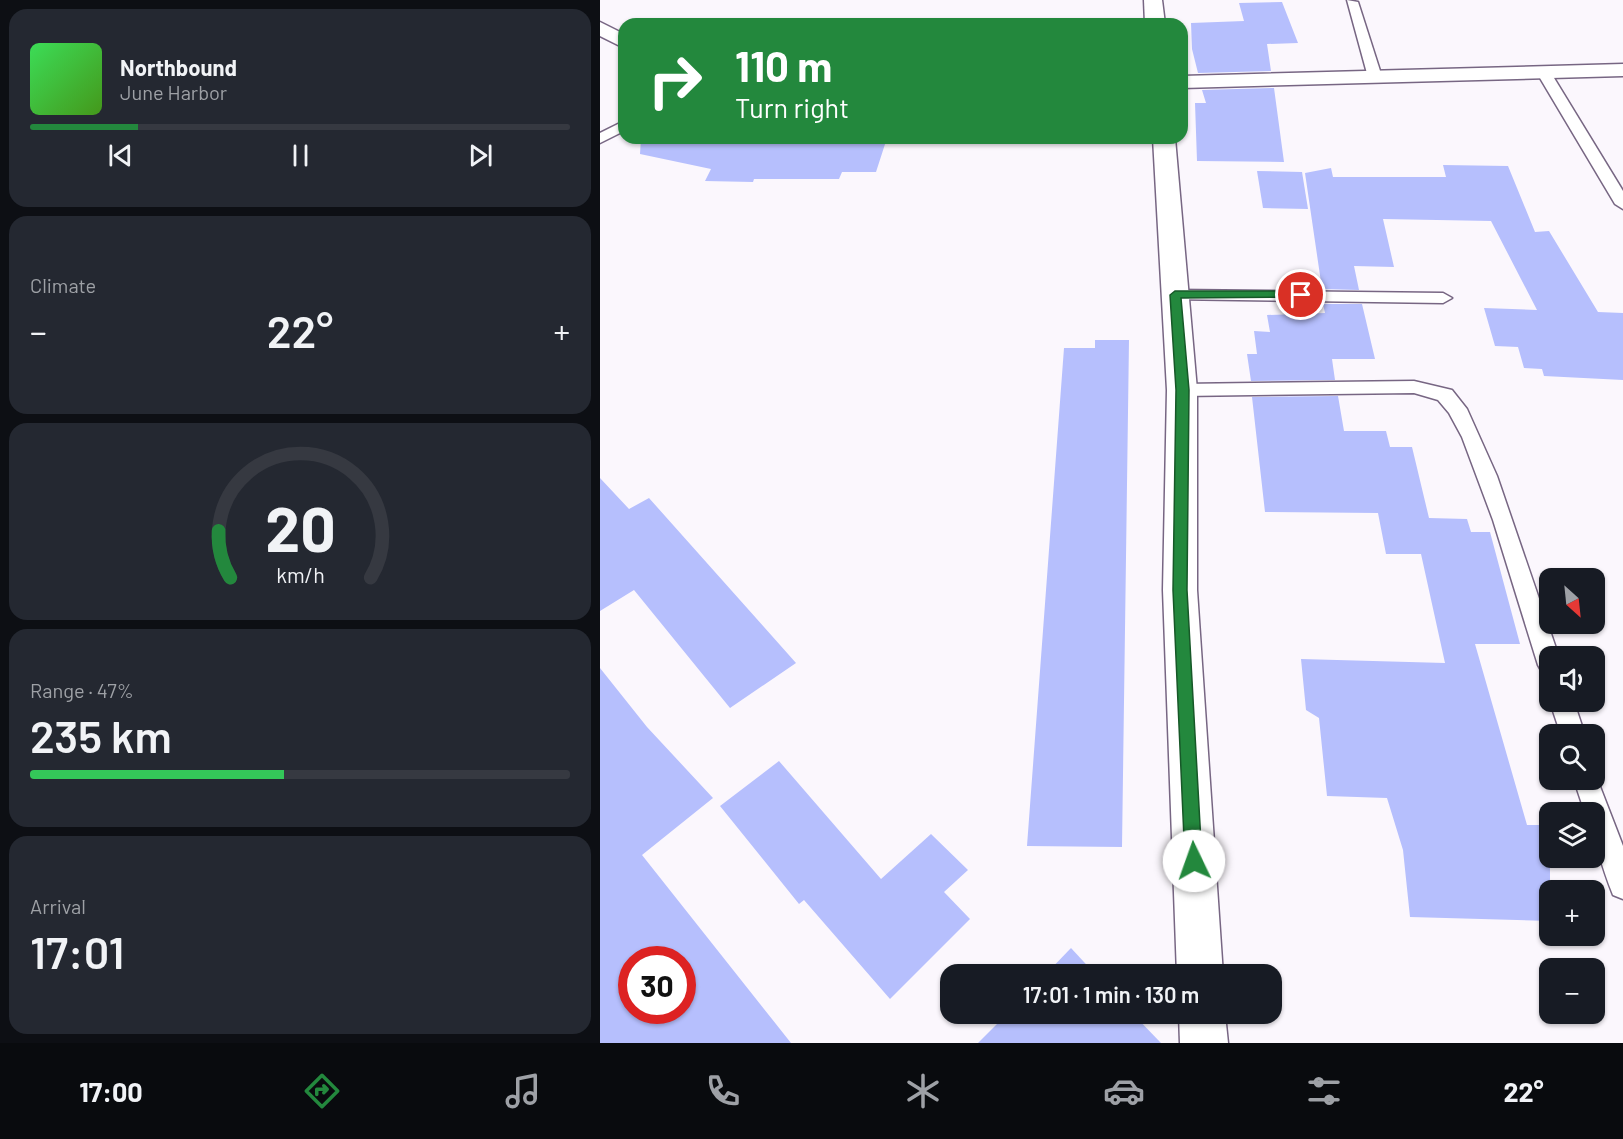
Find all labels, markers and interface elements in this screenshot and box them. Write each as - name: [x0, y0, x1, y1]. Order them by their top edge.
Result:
- text: 110 m: [735, 40, 832, 90]
- icon: right: [636, 42, 714, 120]
- text: Northbound: [120, 54, 237, 80]
- text: June Harbor: [120, 80, 227, 104]
- text: Turn right: [735, 91, 849, 123]
- icon: previous: [104, 139, 137, 172]
- icon: pause: [284, 139, 317, 172]
- icon: next: [464, 139, 497, 172]
- pin: [1275, 269, 1326, 320]
- text: Climate: [30, 273, 96, 297]
- icon: arrive: [1284, 278, 1317, 311]
- text: 22°: [267, 303, 333, 357]
- text: −: [30, 311, 47, 351]
- text: +: [553, 311, 570, 351]
- text: 20: [265, 491, 335, 565]
- text: km/h: [276, 563, 324, 588]
- north arrow: [1539, 568, 1605, 634]
- map controls: [1539, 568, 1605, 1024]
- button: sound: [1539, 646, 1605, 712]
- text: Range · 47%: [30, 678, 134, 702]
- text: 235 km: [30, 708, 172, 762]
- button: search: [1539, 724, 1605, 790]
- button: layers: [1539, 802, 1605, 868]
- position arrow: [1162, 829, 1226, 893]
- button: +: [1539, 880, 1605, 946]
- text: Arrival: [30, 894, 86, 918]
- text: 17:01: [30, 924, 125, 978]
- speed limit sign: 30: [618, 946, 696, 1024]
- button: −: [1539, 958, 1605, 1024]
- text: 17:01 · 1 min · 130 m: [1023, 981, 1199, 1007]
- icon: directions: [301, 1070, 343, 1112]
- icon: music: [502, 1070, 544, 1112]
- icon: phone: [702, 1070, 744, 1112]
- icon: climate: [902, 1070, 944, 1112]
- icon: car: [1103, 1070, 1145, 1112]
- icon: filters: [1303, 1070, 1345, 1112]
- text: 17:00: [79, 1075, 143, 1107]
- text: 22°: [1503, 1075, 1544, 1107]

